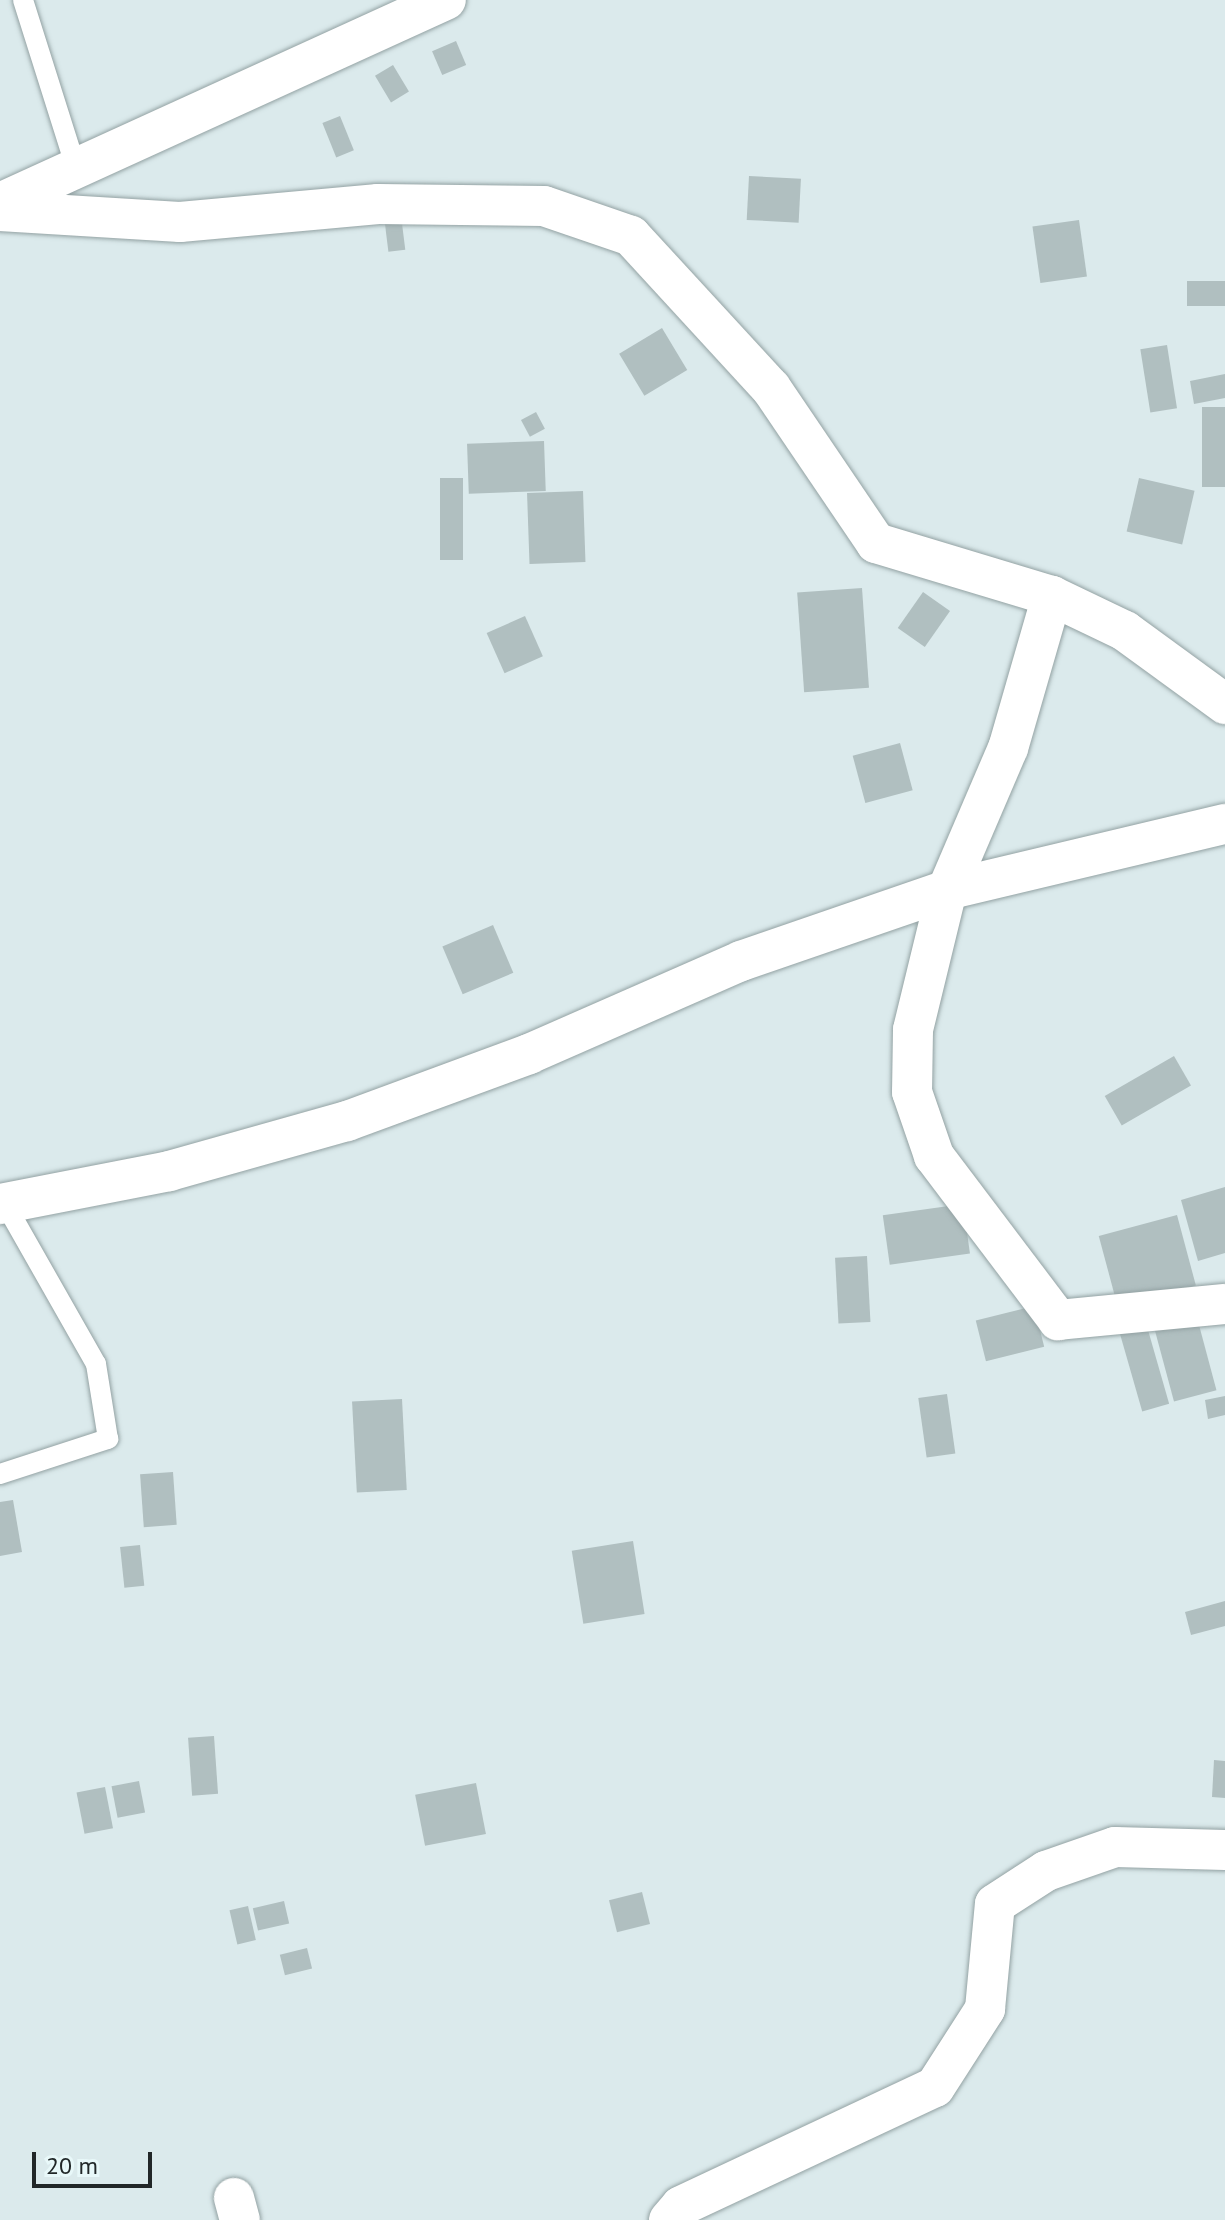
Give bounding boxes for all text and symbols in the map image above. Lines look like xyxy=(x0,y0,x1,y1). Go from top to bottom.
scale bar xyxy=(36,2136,156,2186)
text: 20 m xyxy=(46,2150,98,2181)

